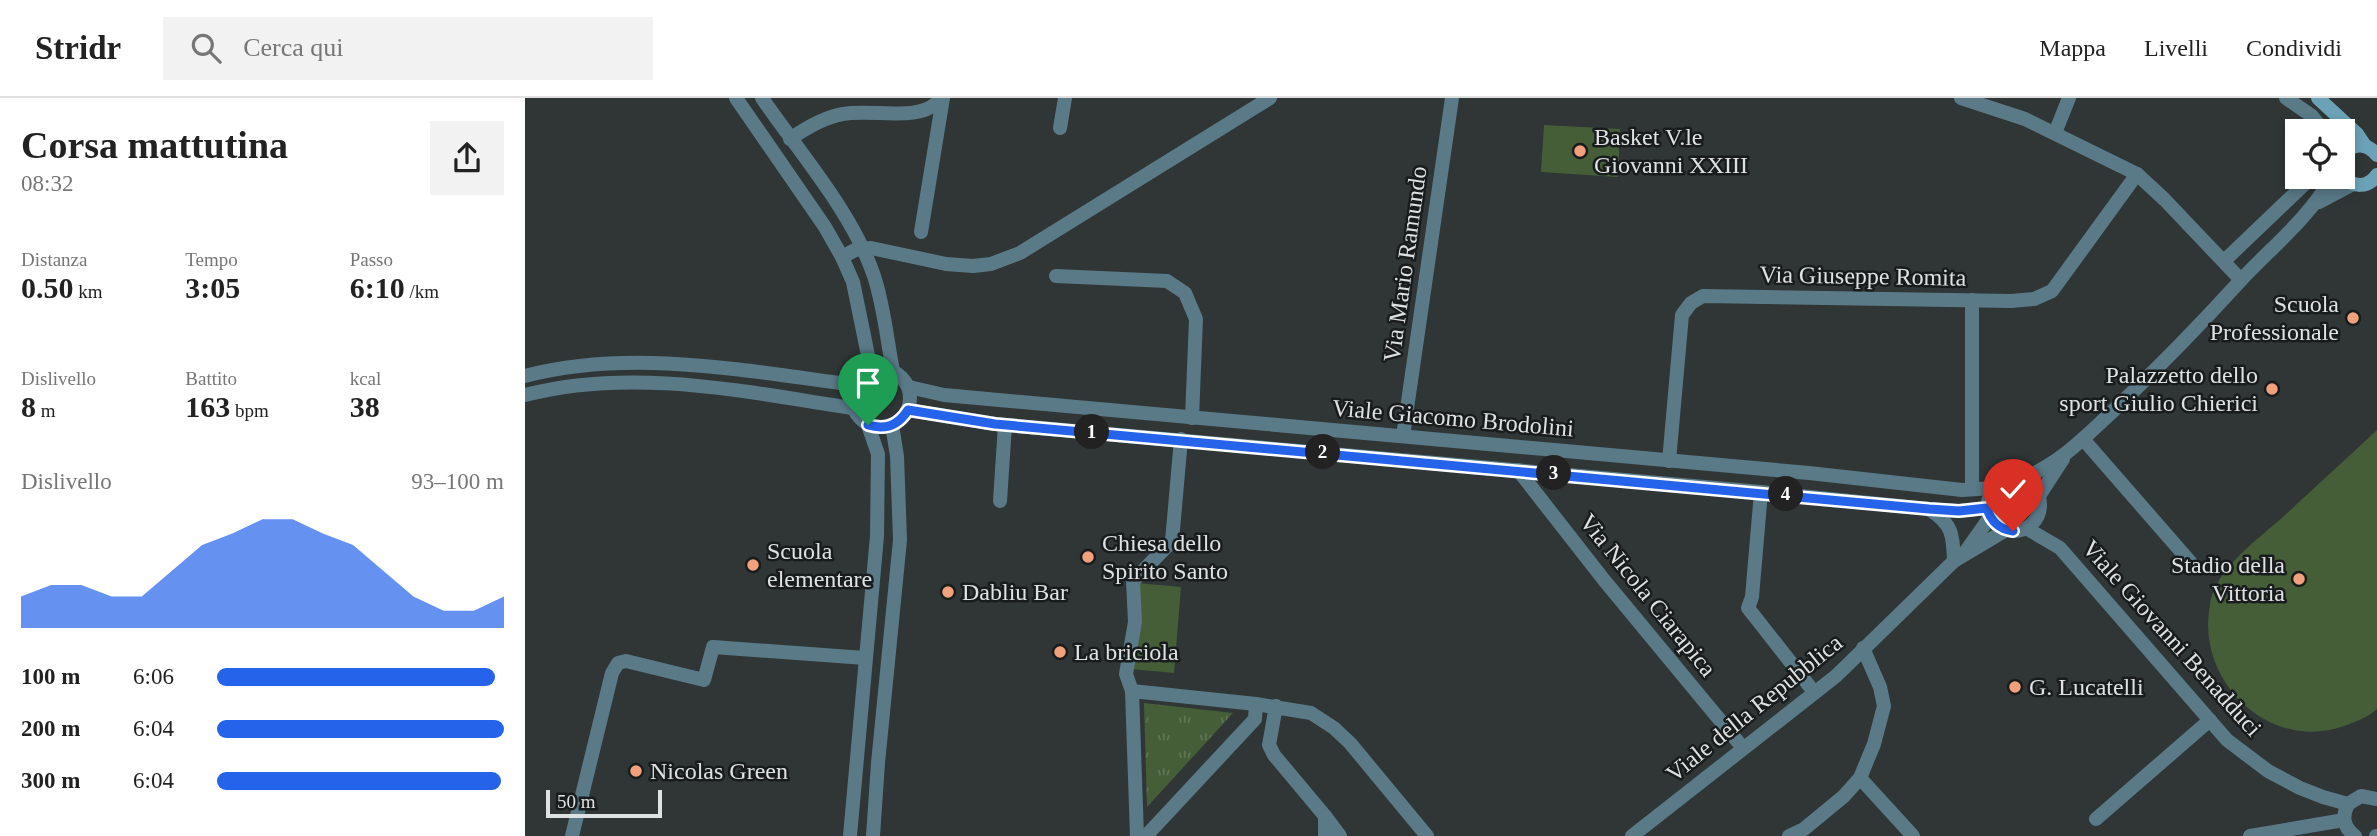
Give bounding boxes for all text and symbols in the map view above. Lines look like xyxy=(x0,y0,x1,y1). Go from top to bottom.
search box xyxy=(163,17,653,80)
icon: search xyxy=(187,29,225,67)
text: Stridr xyxy=(35,30,121,66)
text: Cerca qui xyxy=(243,33,344,62)
text: Mappa xyxy=(2039,35,2106,61)
text: Livelli xyxy=(2144,35,2208,61)
text: Condividi xyxy=(2246,35,2342,61)
map controls xyxy=(2285,119,2355,189)
button: locate xyxy=(2285,119,2355,189)
button: share xyxy=(430,121,504,195)
text: Corsa mattutina xyxy=(21,124,288,166)
place label: Basket V.le Giovanni XXIII xyxy=(1594,124,1748,178)
marker: Basket V.le Giovanni XXIII xyxy=(1572,143,1588,159)
street label: Via Mario Ramundo xyxy=(1378,165,1432,363)
text: 08:32 xyxy=(21,171,73,196)
text: Distanza xyxy=(21,249,87,270)
text: Tempo xyxy=(185,249,238,270)
text: Passo xyxy=(350,249,393,270)
street label: Via Giuseppe Romita xyxy=(1760,261,1967,291)
text: 0.50 xyxy=(21,271,74,304)
text: 3:05 xyxy=(185,271,240,304)
text: 6:10 xyxy=(350,271,405,304)
text: km xyxy=(74,281,103,302)
text: /km xyxy=(405,281,439,302)
place label: Scuola Professionale xyxy=(2210,291,2339,345)
marker: Scuola Professionale xyxy=(2345,310,2361,326)
pin xyxy=(838,353,898,425)
place label: Palazzetto dello sport Giulio Chierici xyxy=(2059,362,2258,416)
icon: arrive xyxy=(849,364,887,402)
text: Dislivello xyxy=(21,368,96,389)
text: Battito xyxy=(185,368,237,389)
text: kcal xyxy=(350,368,381,389)
marker: Palazzetto dello sport Giulio Chierici xyxy=(2264,381,2280,397)
text: 8 xyxy=(21,390,36,423)
text: 163 xyxy=(185,390,230,423)
text: 38 xyxy=(350,390,380,423)
street label: Viale Giacomo Brodolini xyxy=(1331,394,1575,442)
text: m xyxy=(36,400,56,421)
text: bpm xyxy=(230,400,269,421)
pin: 1 xyxy=(1075,414,1109,450)
text: 1 xyxy=(1087,421,1096,442)
pin: 2 xyxy=(1305,434,1341,470)
text: 2 xyxy=(1318,441,1327,462)
pin: 3 xyxy=(1537,456,1571,490)
pin xyxy=(1983,459,2043,531)
text: 3 xyxy=(1549,462,1558,483)
text: Dislivello xyxy=(21,469,112,494)
text: 93–100 m xyxy=(411,469,504,494)
icon: check xyxy=(1994,470,2032,508)
pin: 4 xyxy=(1769,476,1803,512)
text: 4 xyxy=(1781,483,1790,504)
street label: Via Nicola Ciarapica xyxy=(1575,509,1722,682)
place label: Chiesa dello Spirito Santo xyxy=(1102,530,1228,584)
street label: Viale Giovanni Benadduci xyxy=(2077,535,2267,742)
place label: Scuola elementare xyxy=(767,538,872,592)
marker: Chiesa dello Spirito Santo xyxy=(1080,549,1096,565)
place label: Stadio della Vittoria xyxy=(2171,552,2285,606)
marker: Scuola elementare xyxy=(745,557,761,573)
marker: Stadio della Vittoria xyxy=(2291,571,2307,587)
place label: Dabliu Bar xyxy=(962,579,1068,605)
marker: Dabliu Bar xyxy=(940,584,956,600)
street label: Viale della Repubblica xyxy=(1661,629,1847,787)
place label: La briciola xyxy=(1074,639,1179,665)
marker: La briciola xyxy=(1052,644,1068,660)
text: 100 m xyxy=(21,664,80,689)
text: 6:06 xyxy=(133,664,174,689)
place label: G. Lucatelli xyxy=(2029,674,2144,700)
marker: G. Lucatelli xyxy=(2007,679,2023,695)
text: 200 m xyxy=(21,716,80,741)
text: 6:04 xyxy=(133,716,174,741)
place label: Nicolas Green xyxy=(650,758,788,784)
marker: Nicolas Green xyxy=(628,763,644,779)
text: 300 m xyxy=(21,768,80,793)
text: 6:04 xyxy=(133,768,174,793)
scale bar xyxy=(546,787,661,819)
text: 50 m xyxy=(557,791,596,812)

